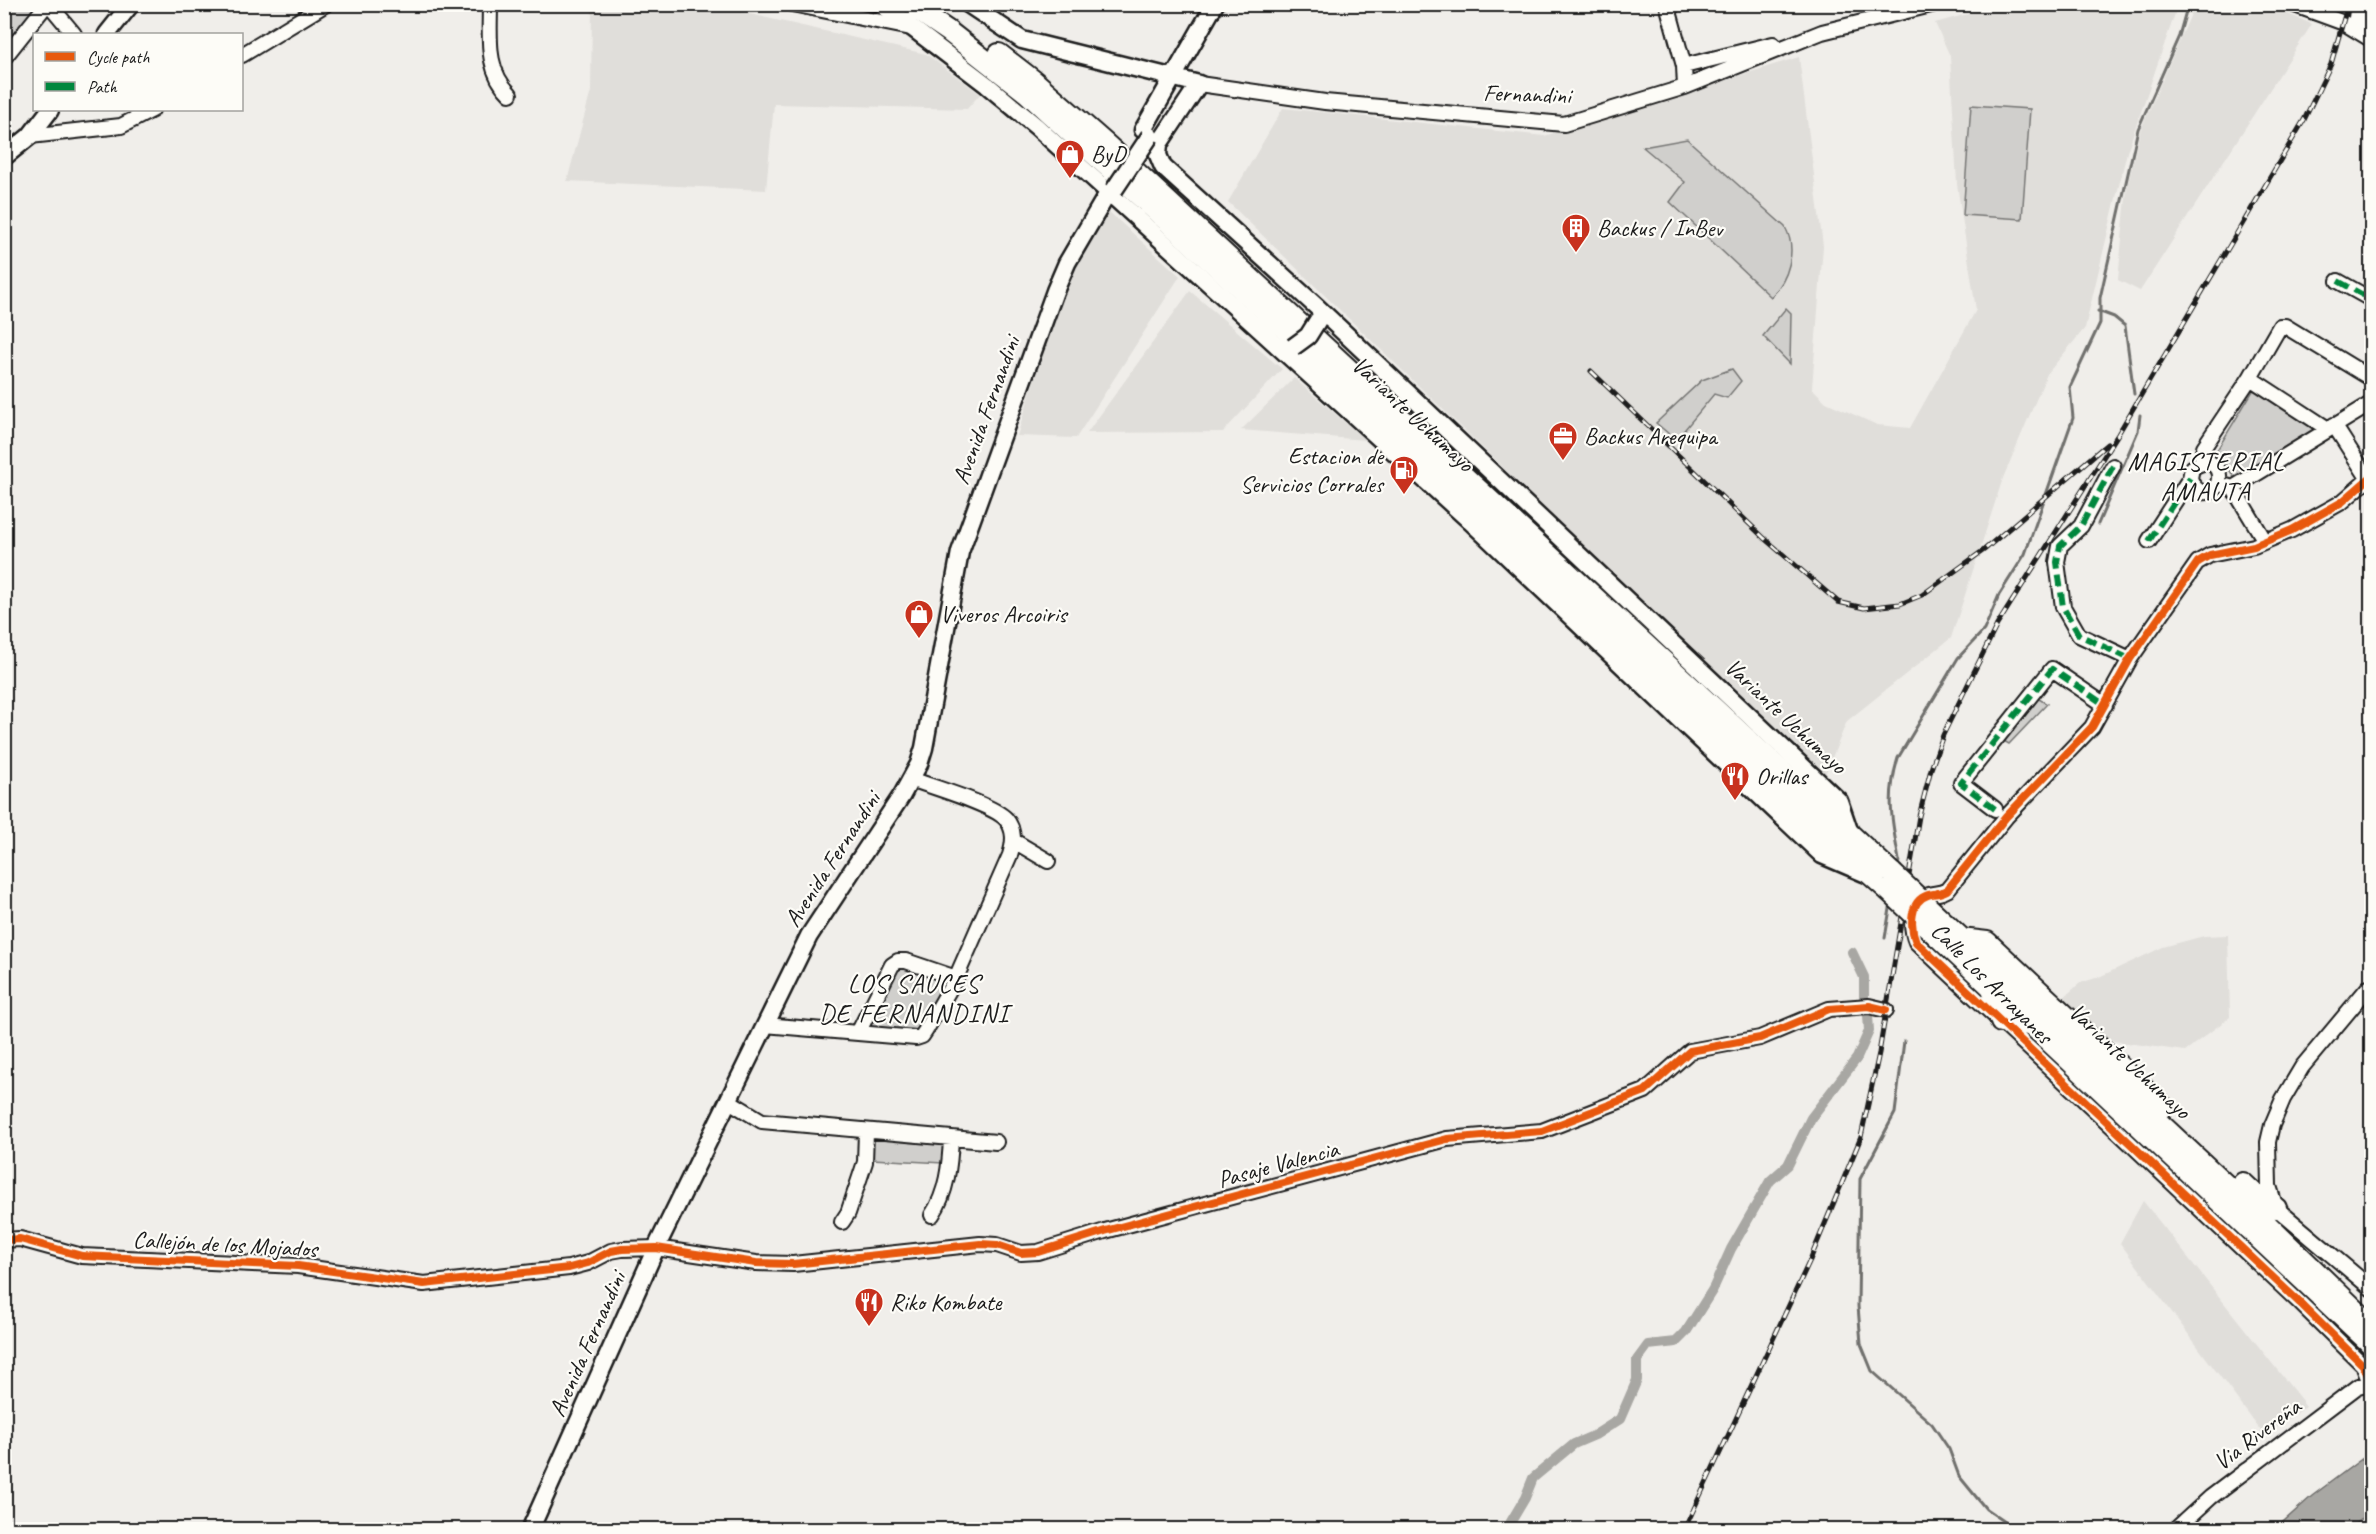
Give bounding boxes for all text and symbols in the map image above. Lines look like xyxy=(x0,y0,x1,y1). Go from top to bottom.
legend xyxy=(33,33,243,111)
text: Cycle path xyxy=(87,46,150,68)
text: Path xyxy=(87,76,117,98)
street label: Fernandini xyxy=(1483,77,1574,111)
shop icon: ByD xyxy=(1054,138,1086,180)
place label: ByD xyxy=(1091,139,1128,169)
building icon: Backus / InBev xyxy=(1560,212,1592,254)
place label: Backus / InBev xyxy=(1597,213,1724,243)
street label: Avenida Fernandini xyxy=(945,329,1028,488)
street label: Variante Uchumayo xyxy=(1346,350,1481,479)
office icon: Backus Arequipa xyxy=(1547,420,1579,462)
place label: Backus Arequipa xyxy=(1584,421,1719,451)
place label: Estacion de Servicios Corrales xyxy=(1240,441,1385,499)
district label: MAGISTERIAL AMAUTA xyxy=(2127,445,2285,508)
fuel station icon: Estacion de Servicios Corrales xyxy=(1388,454,1420,496)
shop icon: Viveros Arcoiris xyxy=(903,598,935,640)
place label: Viveros Arcoiris xyxy=(940,599,1069,629)
street label: Variante Uchumayo xyxy=(1719,652,1854,781)
restaurant icon: Orillas xyxy=(1719,760,1751,802)
place label: Orillas xyxy=(1756,761,1810,791)
street label: Avenida Fernandini xyxy=(777,784,888,932)
street label: Calle Los Arrayanes xyxy=(1925,916,2061,1052)
district label: LOS SAUCES DE FERNANDINI xyxy=(819,967,1013,1030)
street label: Variante Uchumayo xyxy=(2063,997,2198,1126)
street label: Pasaje Valencia xyxy=(1214,1133,1343,1195)
street label: Callejón de los Mojados xyxy=(132,1224,321,1264)
street label: Avenida Fernandini xyxy=(542,1265,633,1421)
restaurant icon: Riko Kombate xyxy=(853,1286,885,1328)
place label: Riko Kombate xyxy=(890,1287,1004,1317)
street label: Via Rivereña xyxy=(2207,1391,2308,1477)

